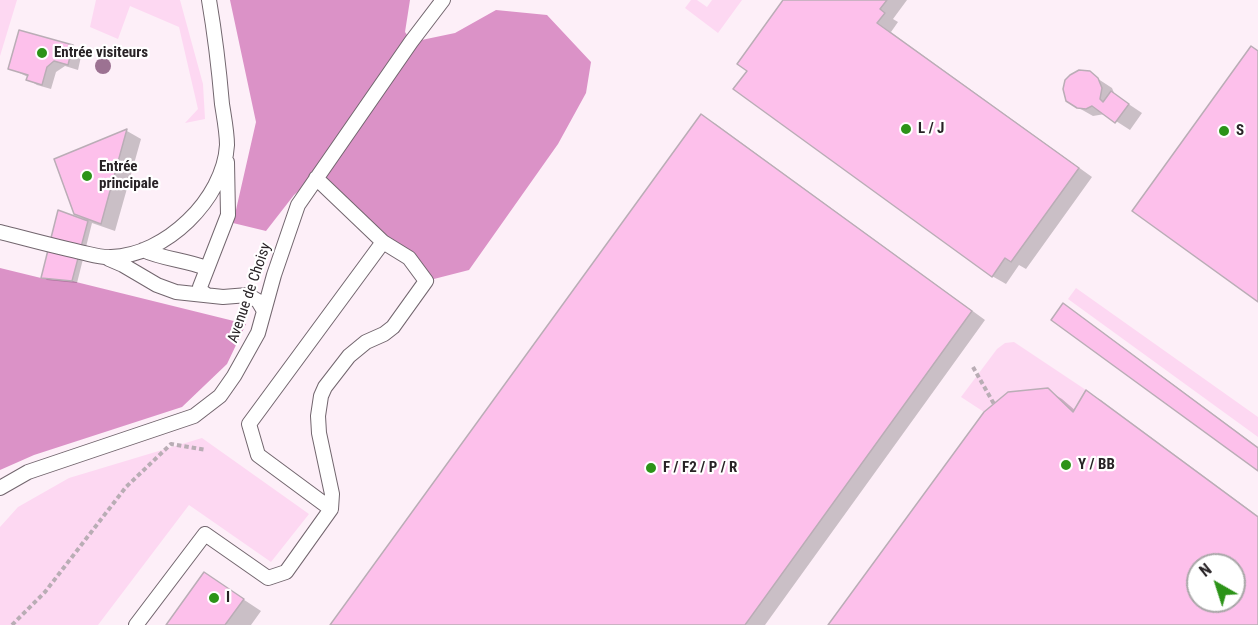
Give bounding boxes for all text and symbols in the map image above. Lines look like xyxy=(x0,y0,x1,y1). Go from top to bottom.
place label: Entrée visiteurs xyxy=(54,44,148,62)
marker: Entrée visiteurs xyxy=(35,46,49,60)
place label: L / J xyxy=(918,120,944,138)
marker: L / J xyxy=(899,122,913,136)
place label: S xyxy=(1236,122,1244,140)
marker: S xyxy=(1217,124,1231,138)
place label: Entrée principale xyxy=(99,158,159,193)
marker: Entrée principale xyxy=(80,169,94,183)
street label: Avenue de Choisy xyxy=(225,241,275,345)
place label: Y / BB xyxy=(1078,456,1115,474)
marker: Y / BB xyxy=(1059,458,1073,472)
place label: F / F2 / P / R xyxy=(663,459,737,477)
marker: F / F2 / P / R xyxy=(644,461,658,475)
north arrow xyxy=(1186,553,1246,613)
text: N xyxy=(1196,560,1215,581)
place label: I xyxy=(226,589,230,607)
marker: I xyxy=(207,591,221,605)

